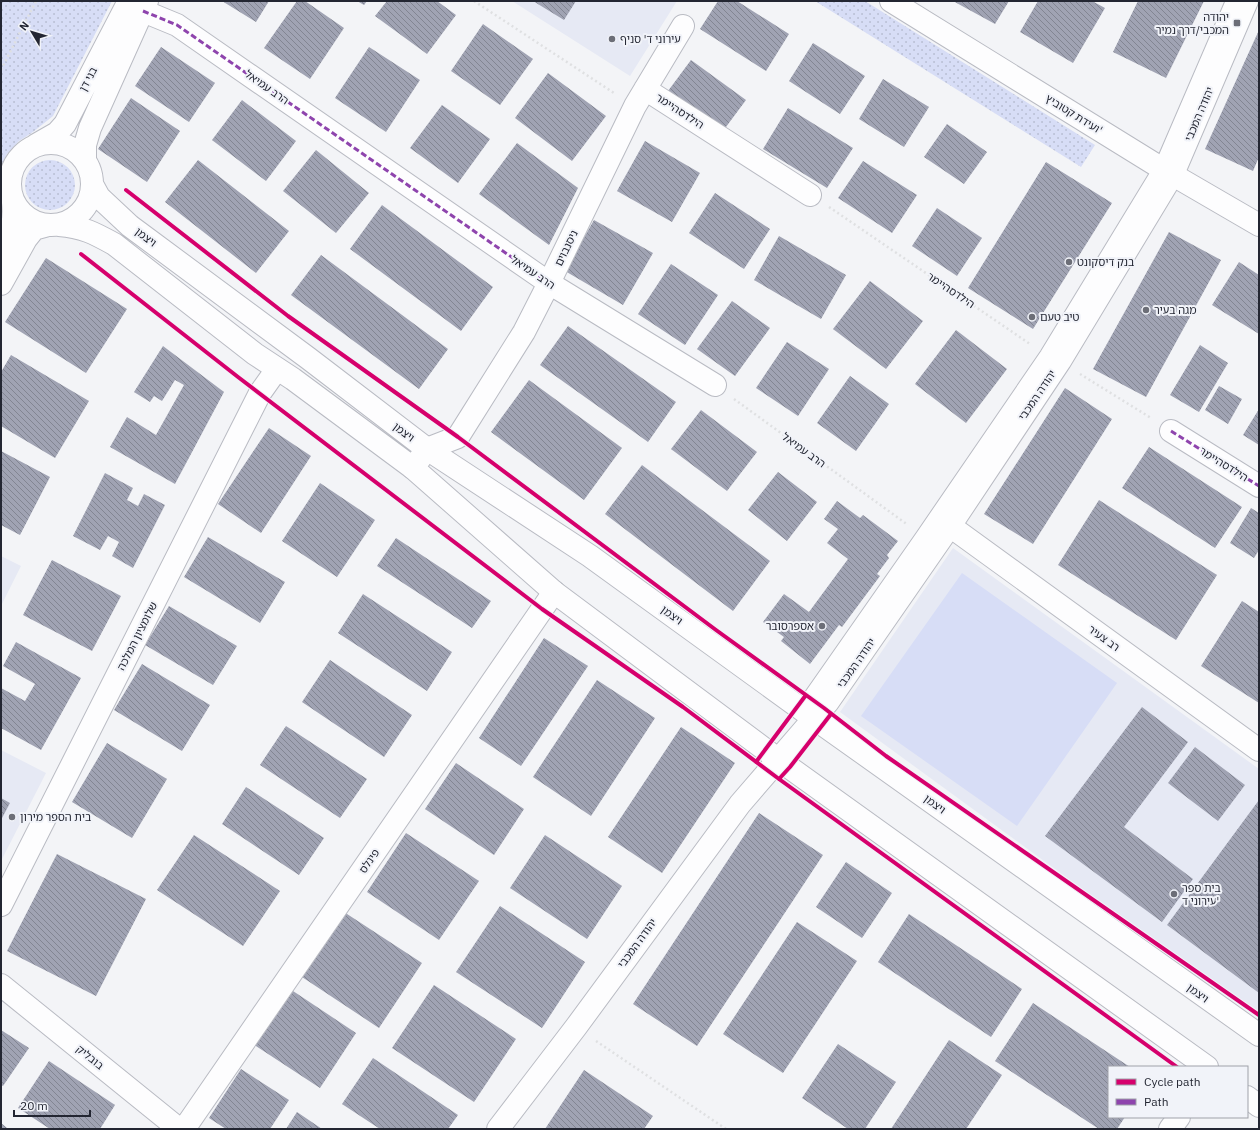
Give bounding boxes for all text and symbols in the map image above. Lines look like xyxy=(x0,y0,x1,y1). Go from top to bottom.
place label: יהודה המכבי/דרך נמיר xyxy=(1156,10,1229,37)
north arrow xyxy=(12,12,52,52)
text: N xyxy=(16,18,32,33)
marker: יהודה המכבי/דרך נמיר xyxy=(1232,18,1242,28)
place label: עירוני ד' סניף xyxy=(620,32,681,46)
marker: עירוני ד' סניף xyxy=(607,34,617,44)
street label: בני דן xyxy=(76,64,100,94)
street label: הרב עמיאל xyxy=(242,67,292,107)
street label: יהודה המכבי xyxy=(1181,85,1217,143)
street label: הילדסהיימר xyxy=(653,90,707,132)
street label: ועידת קטוביץ' xyxy=(1043,91,1105,137)
street label: ויצמן xyxy=(132,224,160,250)
street label: ניסנבוים xyxy=(551,228,581,268)
street label: הרב עמיאל xyxy=(508,252,558,292)
place label: בנק דיסקונט xyxy=(1077,255,1134,269)
marker: בנק דיסקונט xyxy=(1064,257,1074,267)
street label: הילדסהיימר xyxy=(924,269,978,311)
place label: מגה בעיר xyxy=(1154,303,1196,317)
marker: מגה בעיר xyxy=(1141,305,1151,315)
place label: טיב טעם xyxy=(1040,310,1079,324)
marker: טיב טעם xyxy=(1027,312,1037,322)
street label: יהודה המכבי xyxy=(1015,367,1059,423)
street label: ויצמן xyxy=(390,419,418,445)
street label: הרב עמיאל xyxy=(779,429,829,471)
street label: הילדסהיימר xyxy=(1197,444,1251,485)
street label: שלומציון המלכה xyxy=(114,599,160,673)
street label: ויצמן xyxy=(658,602,686,628)
place label: אספרסובר xyxy=(766,619,814,633)
marker: אספרסובר xyxy=(817,621,827,631)
street label: רב צעיר xyxy=(1085,622,1123,654)
street label: יהודה המכבי xyxy=(834,635,878,691)
street label: ויצמן xyxy=(921,791,949,817)
place label: בית הספר מירון xyxy=(20,810,91,824)
marker: בית הספר מירון xyxy=(7,812,17,822)
street label: פינלס xyxy=(356,846,383,876)
place label: בית ספר עירוני ד' xyxy=(1182,881,1221,908)
marker: בית ספר עירוני ד' xyxy=(1169,889,1179,899)
street label: יהודה המכבי xyxy=(614,916,660,970)
street label: ויצמן xyxy=(1184,980,1212,1006)
street label: בובליק xyxy=(73,1042,107,1072)
legend xyxy=(1108,1066,1248,1118)
text: Cycle path xyxy=(1144,1074,1201,1089)
scale bar xyxy=(14,1092,90,1118)
text: Path xyxy=(1144,1094,1169,1109)
text: 20 m xyxy=(20,1098,48,1113)

